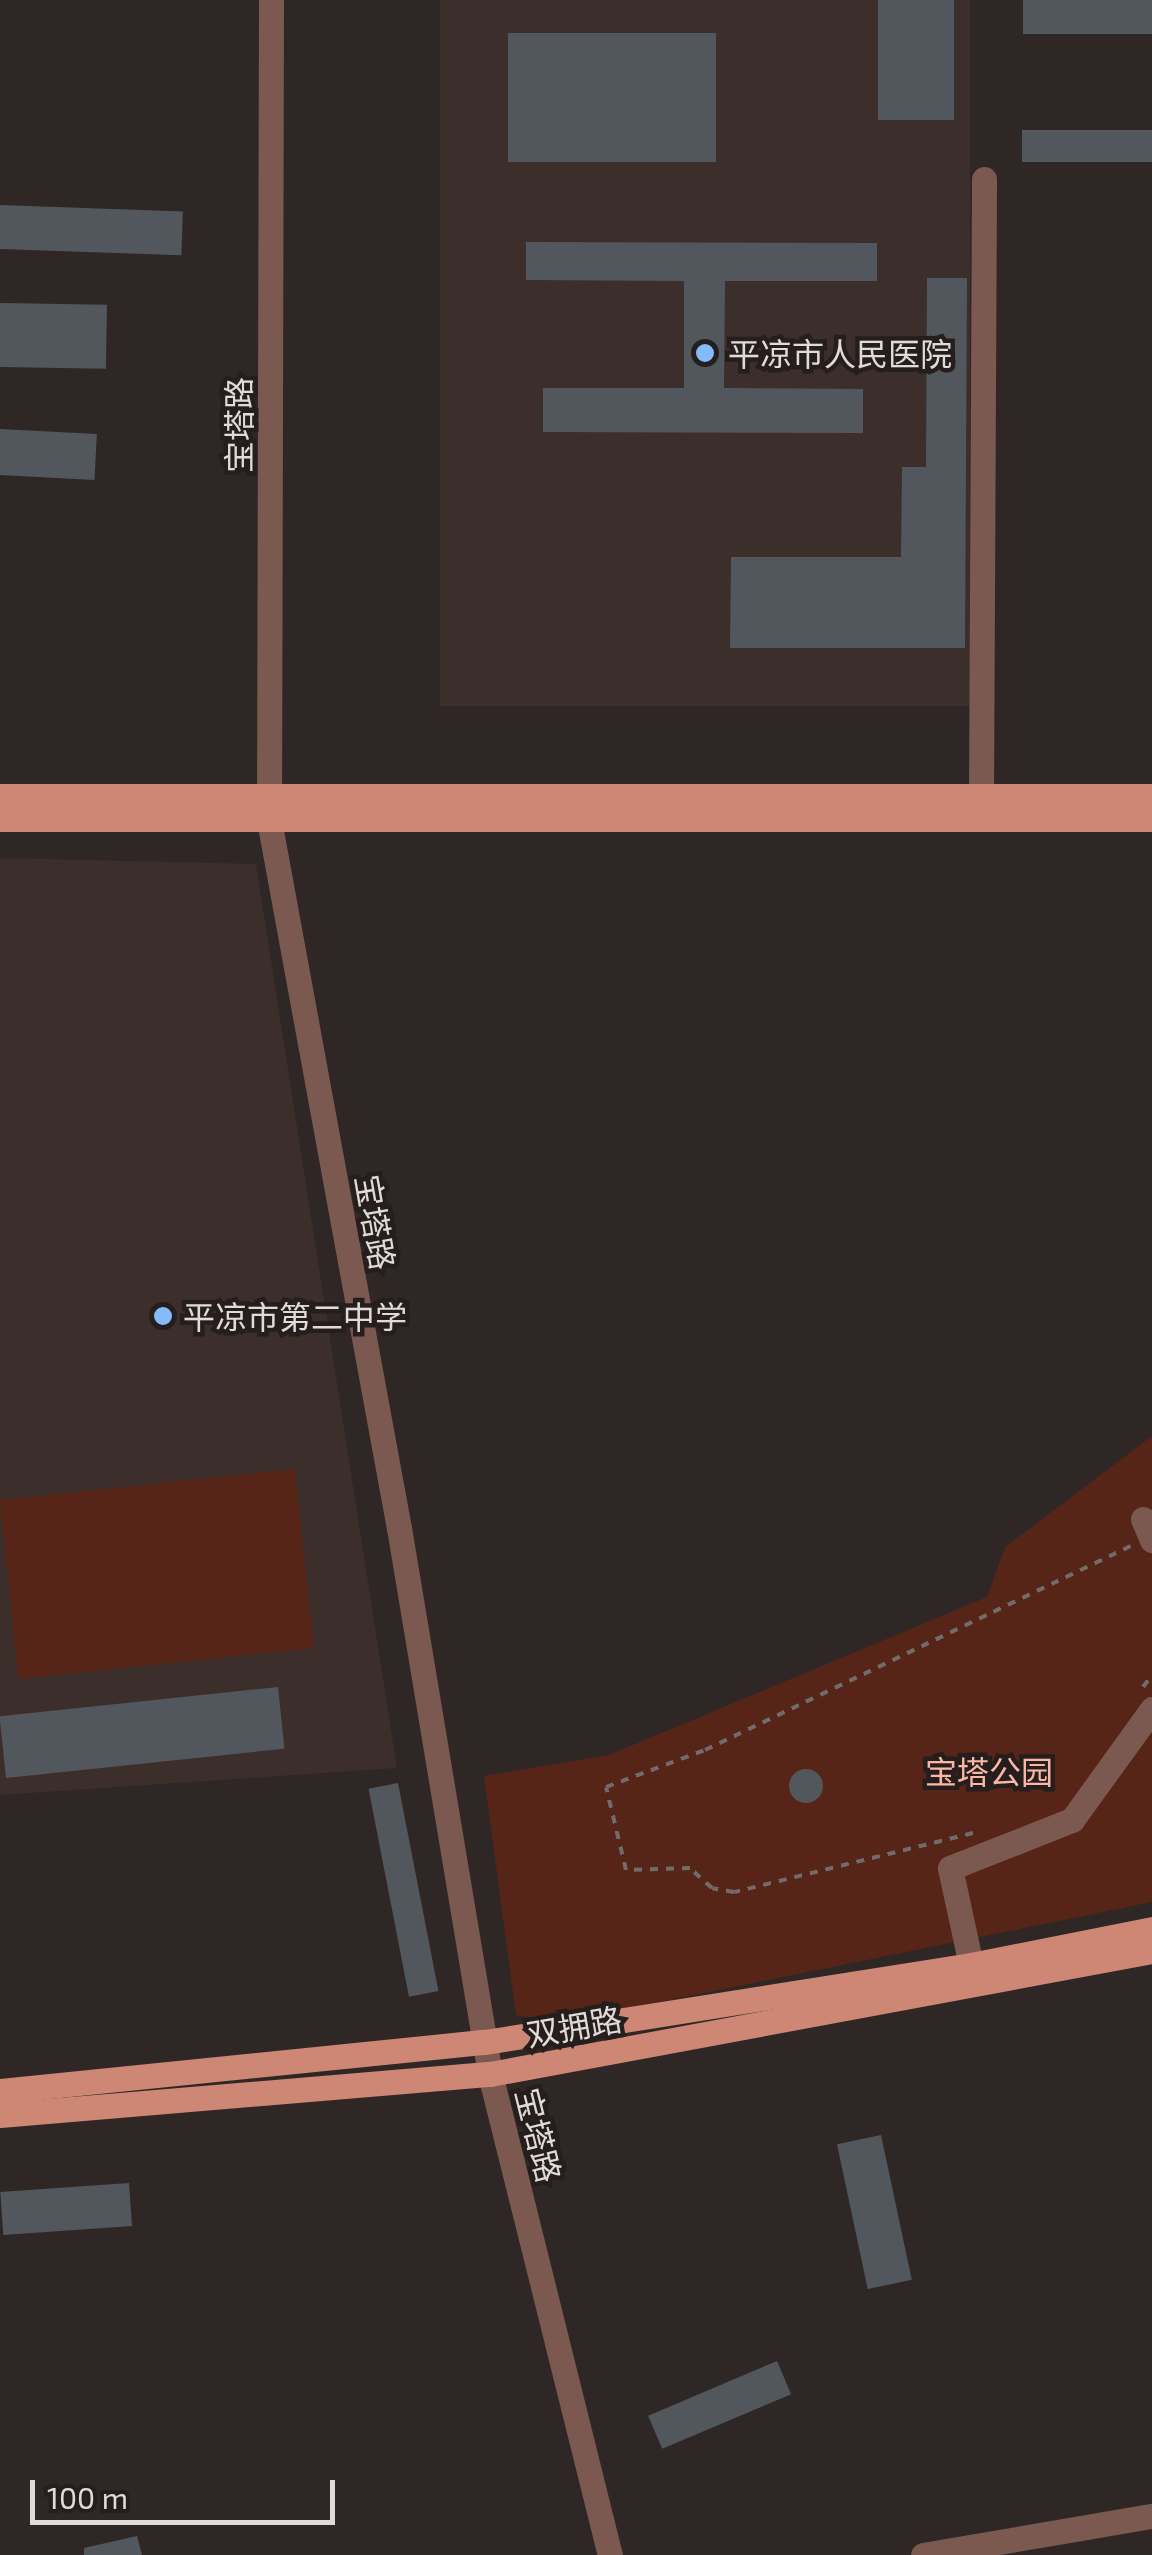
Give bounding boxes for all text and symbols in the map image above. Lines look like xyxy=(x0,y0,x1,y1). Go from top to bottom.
place label: 平凉市人民医院 xyxy=(728,334,952,372)
marker: 平凉市人民医院 xyxy=(692,340,718,366)
street label: 宝塔路 xyxy=(219,377,257,473)
street label: 宝塔路 xyxy=(349,1171,403,1273)
place label: 平凉市第二中学 xyxy=(183,1297,407,1335)
marker: 平凉市第二中学 xyxy=(152,1305,174,1327)
park label: 宝塔公园 xyxy=(925,1752,1053,1790)
street label: 双拥路 xyxy=(523,1999,625,2053)
street label: 宝塔路 xyxy=(509,2084,569,2186)
scale bar xyxy=(35,2460,340,2522)
text: 100 m xyxy=(47,2479,128,2515)

